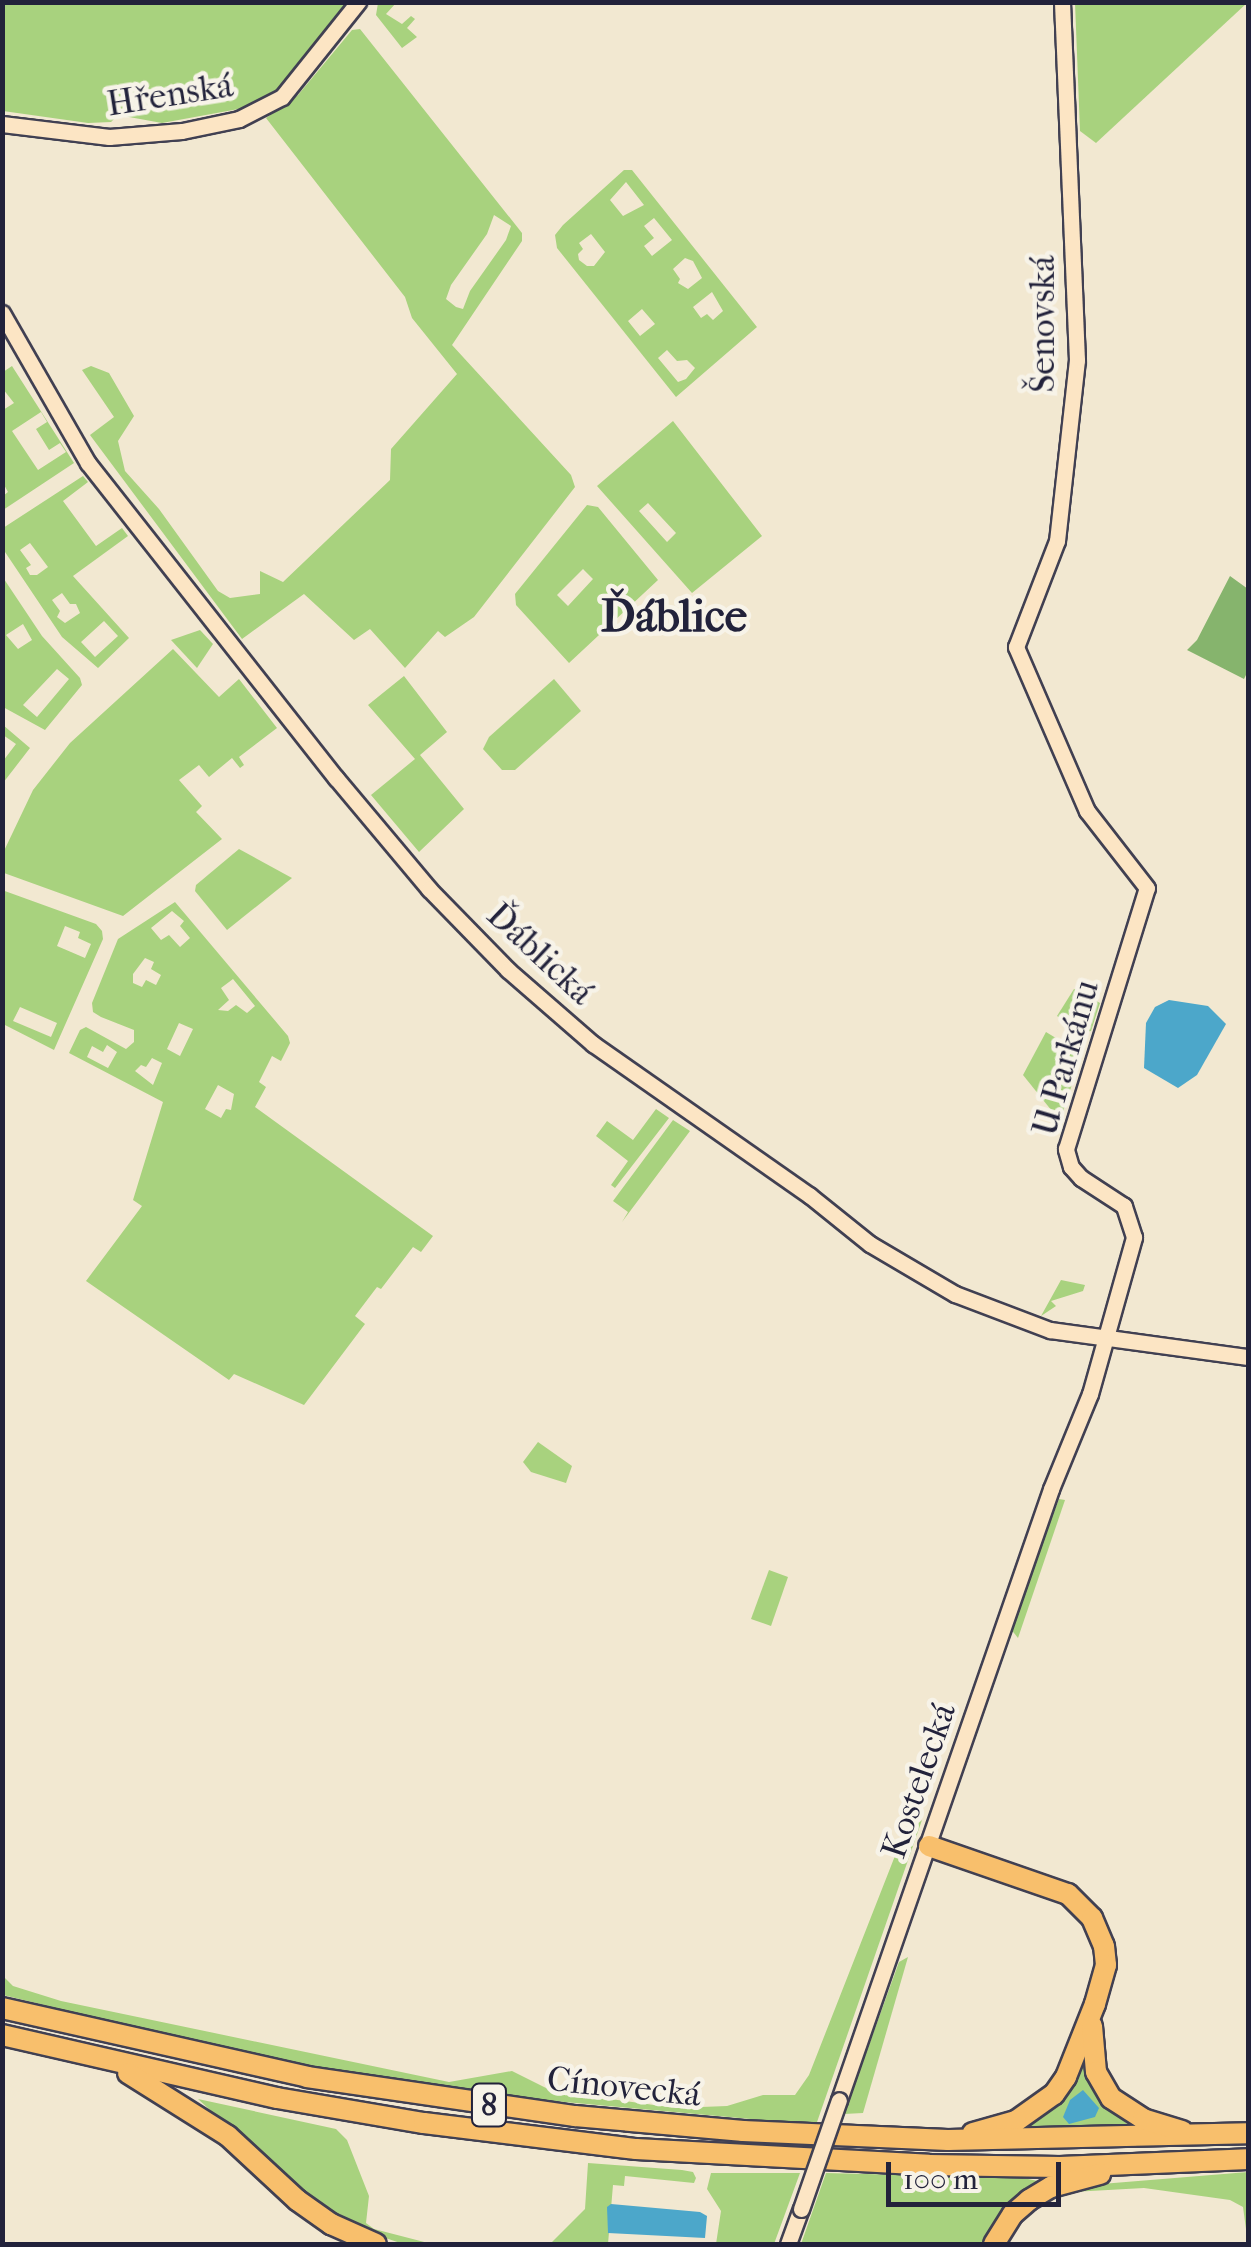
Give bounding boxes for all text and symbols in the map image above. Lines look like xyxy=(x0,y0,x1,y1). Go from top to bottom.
street label: Hřenská xyxy=(104,64,236,126)
street label: Šenovská xyxy=(1022,255,1064,393)
district label: Ďáblice xyxy=(601,590,747,644)
street label: Ďáblická xyxy=(478,894,602,1014)
street label: U Parkánu xyxy=(1024,975,1108,1141)
street label: Kostelecká xyxy=(873,1698,965,1864)
street label: Cínovecká xyxy=(545,2058,703,2116)
road number: 8 xyxy=(469,2078,509,2132)
scale bar xyxy=(891,2142,1066,2204)
text: 100 m xyxy=(903,2162,978,2197)

